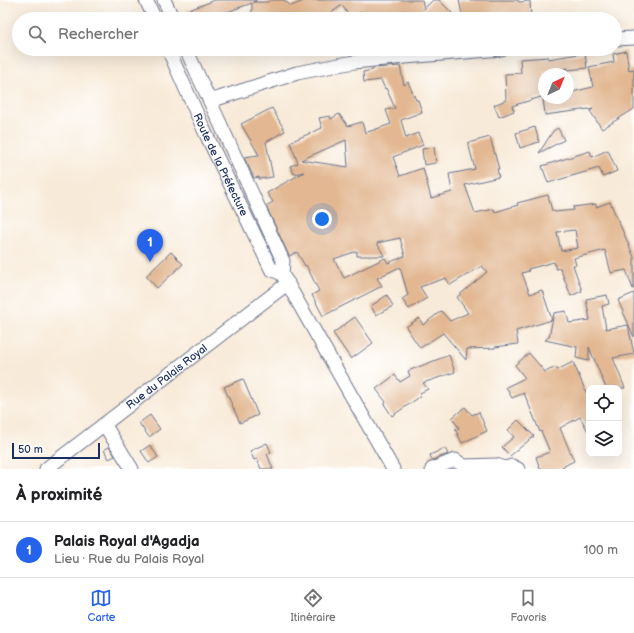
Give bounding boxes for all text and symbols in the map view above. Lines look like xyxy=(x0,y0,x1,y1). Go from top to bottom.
search box xyxy=(12,12,622,56)
icon: search xyxy=(26,23,48,45)
text: Rechercher xyxy=(58,25,138,44)
north arrow xyxy=(538,68,574,104)
street label: Route de la Préfecture xyxy=(191,111,251,219)
your location xyxy=(312,209,332,229)
pin: 1 xyxy=(137,229,163,262)
street label: Rue du Palais Royal xyxy=(123,341,210,412)
map controls xyxy=(586,385,622,457)
button: locate xyxy=(586,385,622,421)
button: layers xyxy=(586,421,622,457)
scale bar xyxy=(12,441,100,460)
text: 50 m xyxy=(18,443,43,456)
text: À proximité xyxy=(16,485,102,505)
text: Palais Royal d'Agadja xyxy=(54,532,200,551)
text: 1 xyxy=(26,542,32,558)
text: 100 m xyxy=(583,542,618,558)
text: Lieu · Rue du Palais Royal xyxy=(54,551,204,567)
tab: Carte xyxy=(88,587,115,624)
tab: Itinéraire xyxy=(290,587,335,624)
tab: Favoris xyxy=(511,587,546,624)

